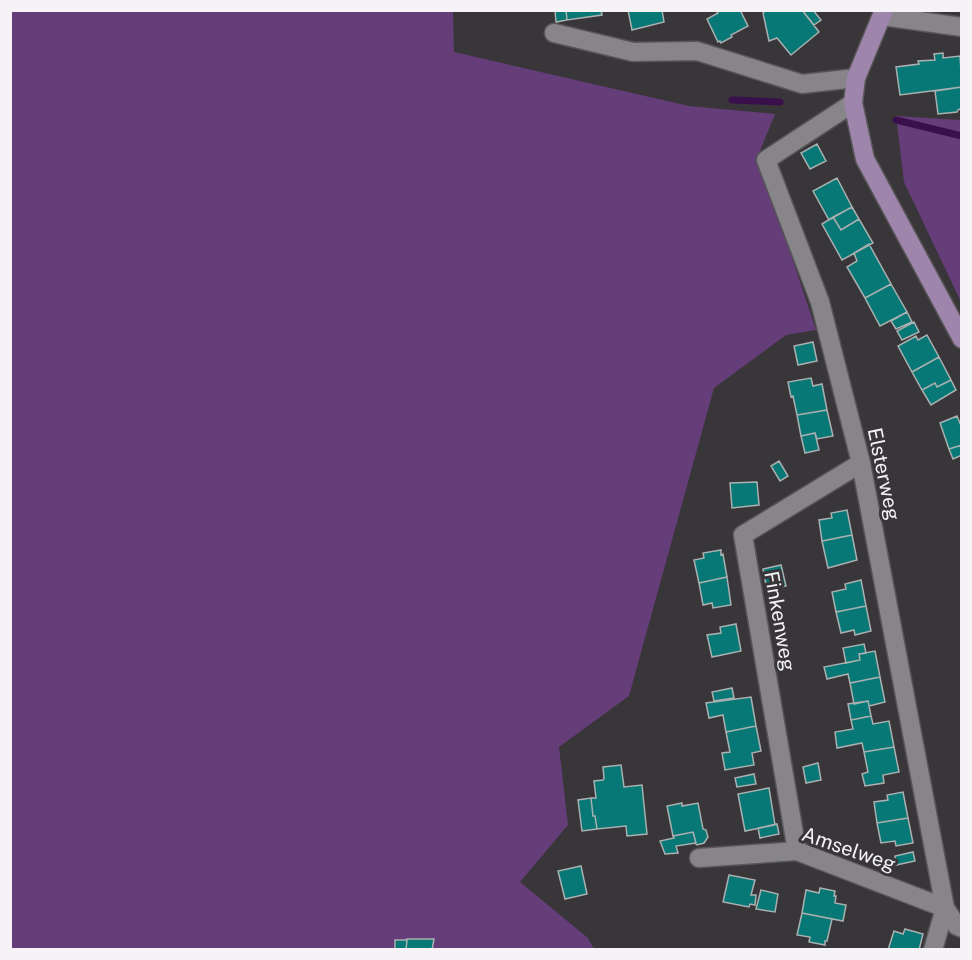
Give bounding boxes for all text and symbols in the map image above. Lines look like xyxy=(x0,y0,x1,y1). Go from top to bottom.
street label: Elsterweg xyxy=(863,426,905,522)
street label: Finkenweg xyxy=(759,569,801,673)
street label: Amselweg xyxy=(799,822,899,876)

